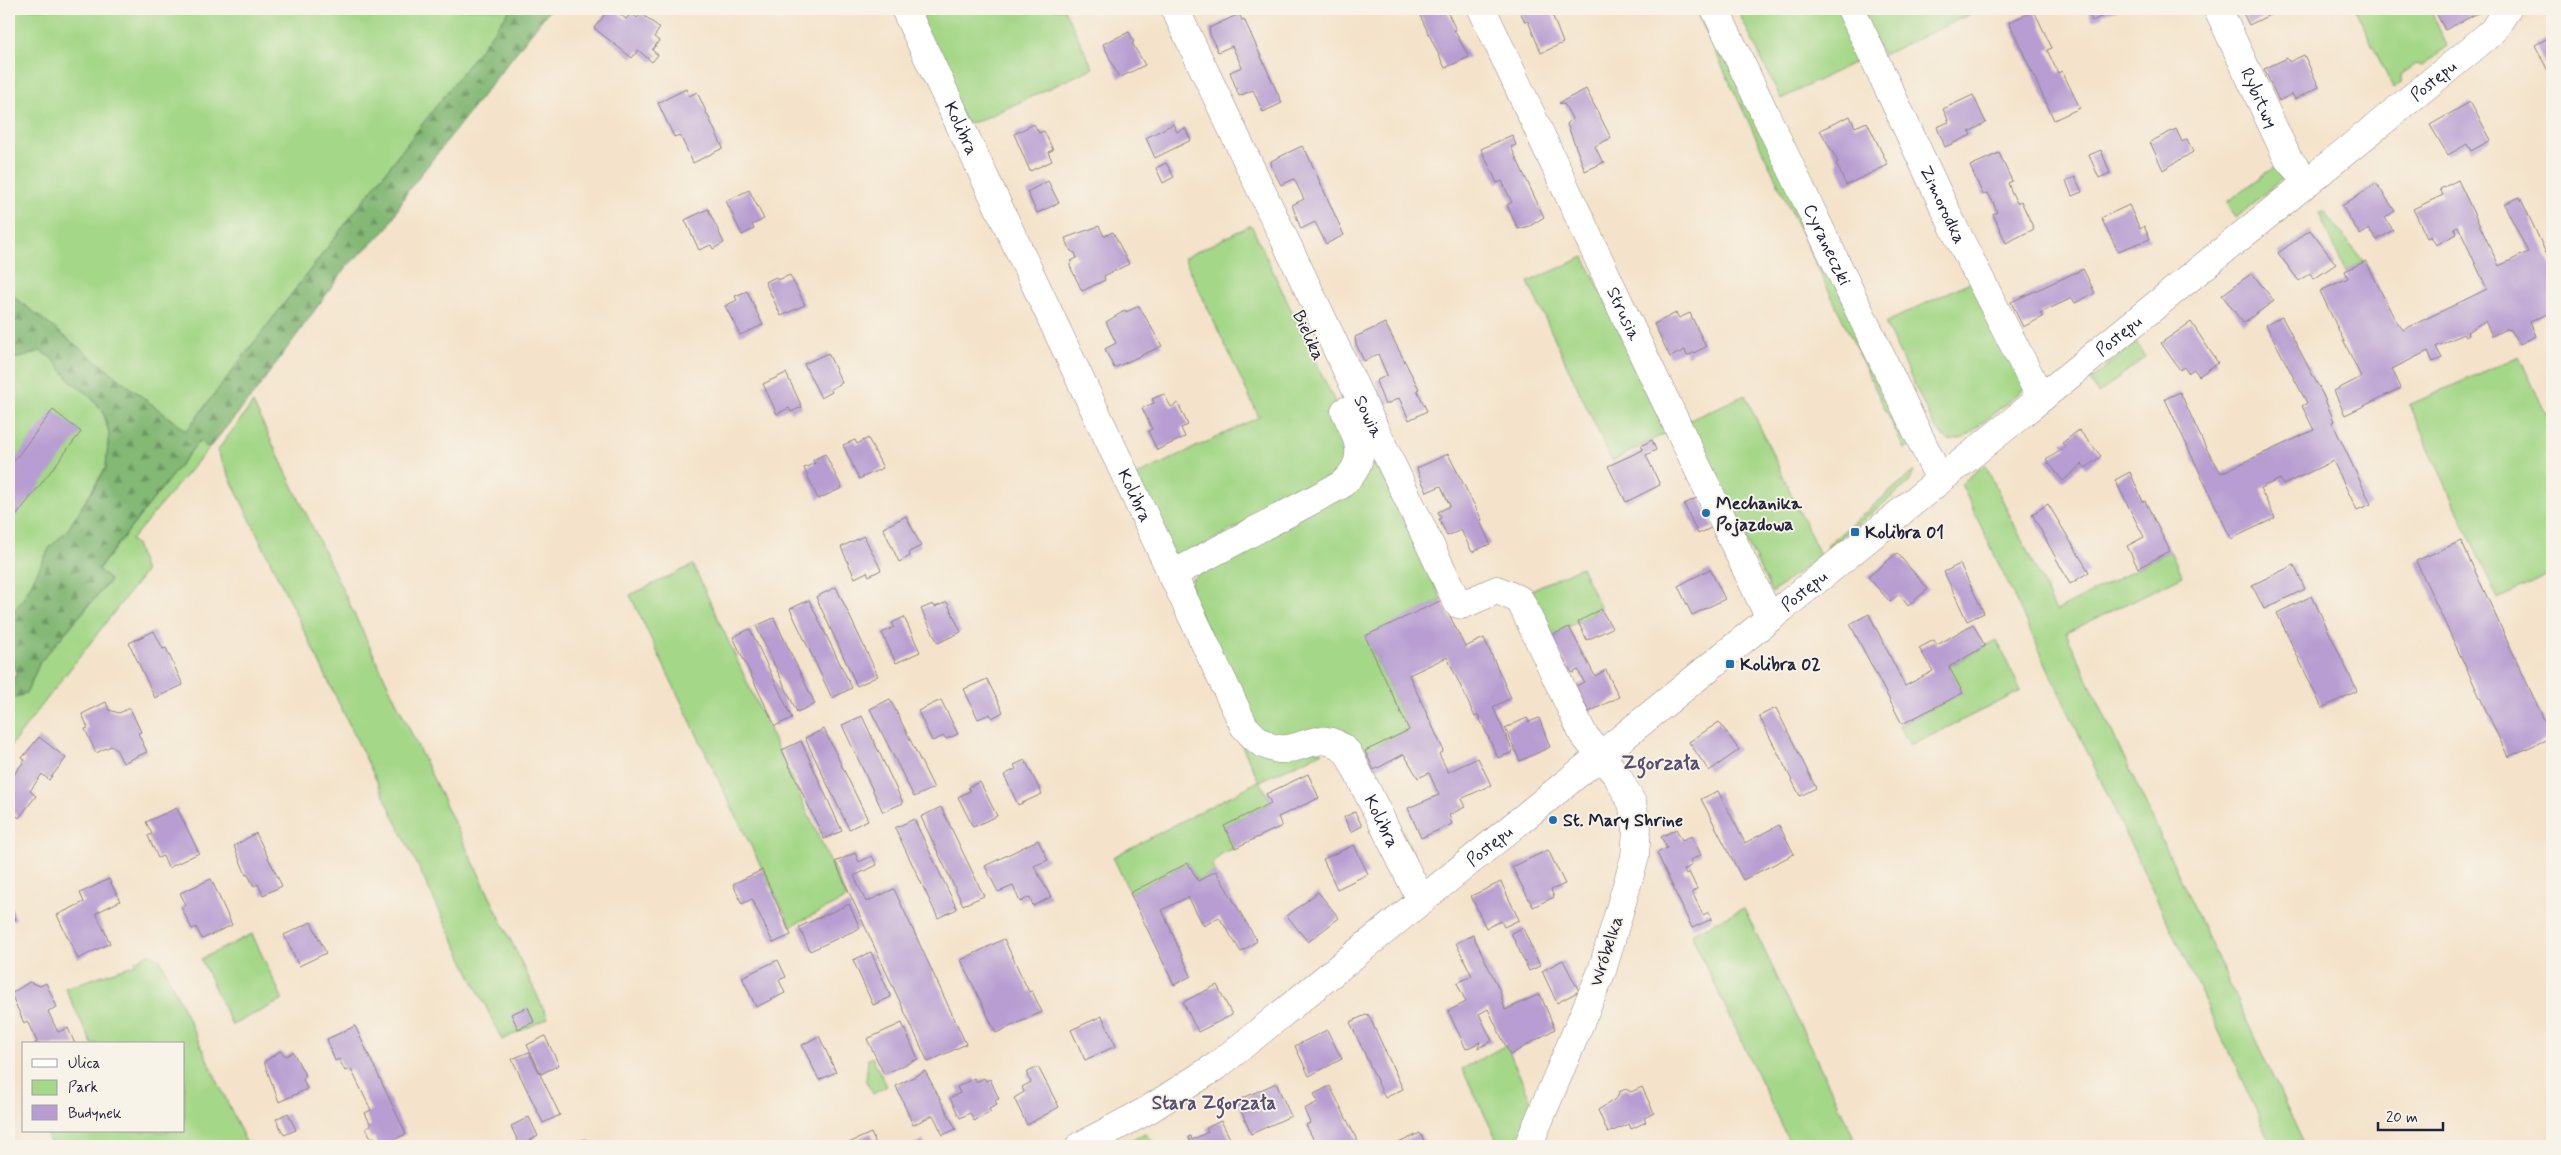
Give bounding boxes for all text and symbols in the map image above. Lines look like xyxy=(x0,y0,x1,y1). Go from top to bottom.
street label: Postępu xyxy=(2405,55,2462,107)
street label: Rybitwy xyxy=(2234,64,2283,132)
street label: Kolibra xyxy=(938,98,983,159)
street label: Zimorodka xyxy=(1913,162,1971,248)
street label: Cyraneczki xyxy=(1797,200,1856,290)
street label: Strusia xyxy=(1600,283,1646,345)
street label: Bielika xyxy=(1286,307,1330,364)
street label: Postępu xyxy=(2091,310,2147,362)
street label: Sowia xyxy=(1347,391,1388,442)
street label: Kolibra xyxy=(1111,465,1157,526)
place label: Mechanika Pojazdowa xyxy=(1716,492,1803,537)
marker: Mechanika Pojazdowa xyxy=(1700,507,1712,519)
place label: Kolibra 01 xyxy=(1865,521,1944,545)
marker: Kolibra 01 xyxy=(1849,526,1861,538)
street label: Postępu xyxy=(1776,565,1833,617)
place label: Kolibra 02 xyxy=(1740,653,1821,677)
marker: Kolibra 02 xyxy=(1724,658,1736,670)
district label: Zgorzała xyxy=(1622,750,1700,779)
street label: Kolibra xyxy=(1358,791,1404,852)
place label: St. Mary Shrine xyxy=(1563,809,1683,833)
marker: St. Mary Shrine xyxy=(1547,814,1559,826)
street label: Postępu xyxy=(1462,820,1518,872)
street label: Wróbelka xyxy=(1584,913,1630,990)
legend xyxy=(22,1042,185,1132)
text: Ulica xyxy=(68,1054,101,1074)
text: Park xyxy=(68,1078,98,1098)
district label: Stara Zgorzała xyxy=(1152,1091,1276,1119)
scale bar xyxy=(2378,1100,2444,1132)
text: Budynek xyxy=(68,1104,122,1124)
text: 20 m xyxy=(2386,1108,2418,1128)

